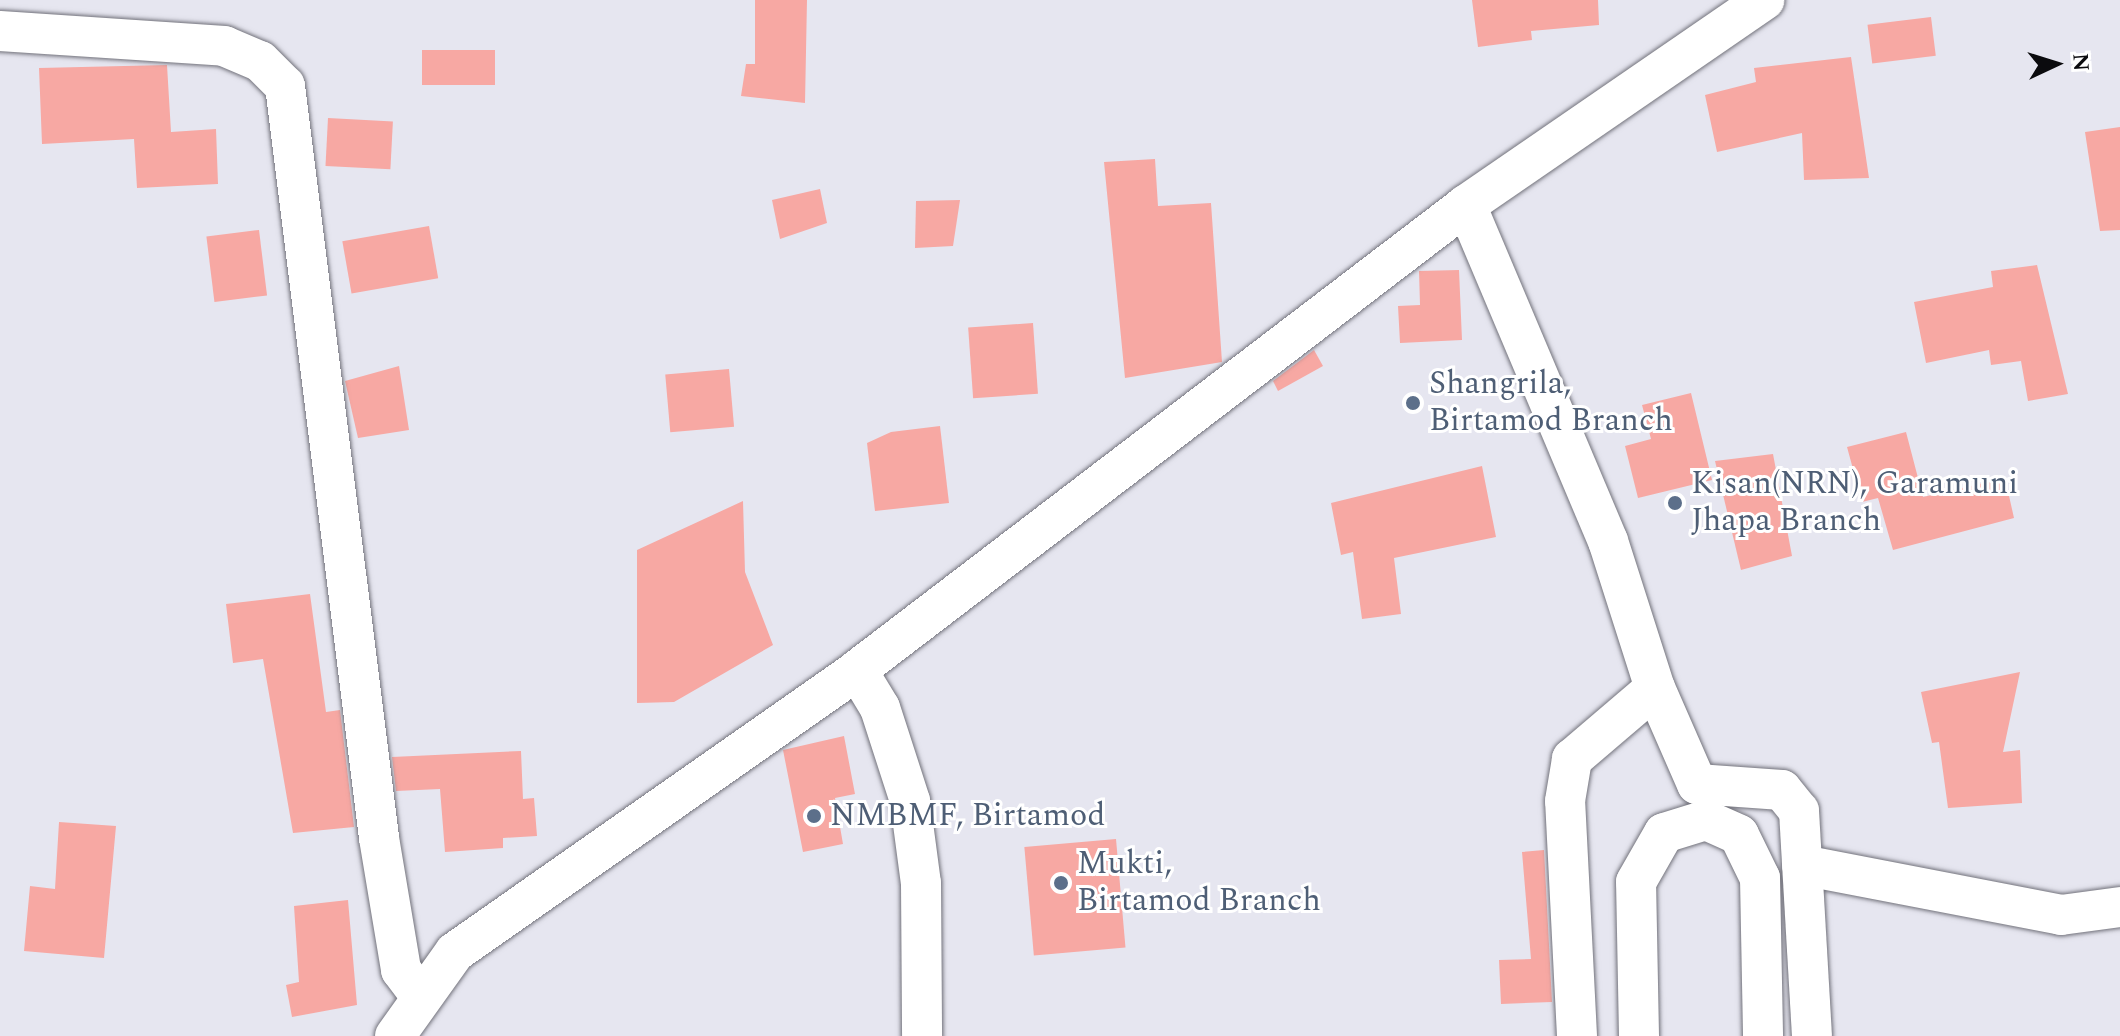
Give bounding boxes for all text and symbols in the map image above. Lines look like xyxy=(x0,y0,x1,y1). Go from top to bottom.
north arrow xyxy=(2016,24,2096,104)
text: N xyxy=(2063,52,2098,72)
place label: Shangrila, Birtamod Branch xyxy=(1429,366,1673,441)
marker: Shangrila, Birtamod Branch xyxy=(1404,394,1422,412)
place label: Kisan(NRN), Garamuni Jhapa Branch xyxy=(1691,466,2018,541)
marker: Kisan(NRN), Garamuni Jhapa Branch xyxy=(1666,494,1684,512)
place label: NMBMF, Birtamod xyxy=(830,797,1105,835)
marker: NMBMF, Birtamod xyxy=(805,807,823,825)
place label: Mukti, Birtamod Branch xyxy=(1077,846,1321,921)
marker: Mukti, Birtamod Branch xyxy=(1052,874,1070,892)

